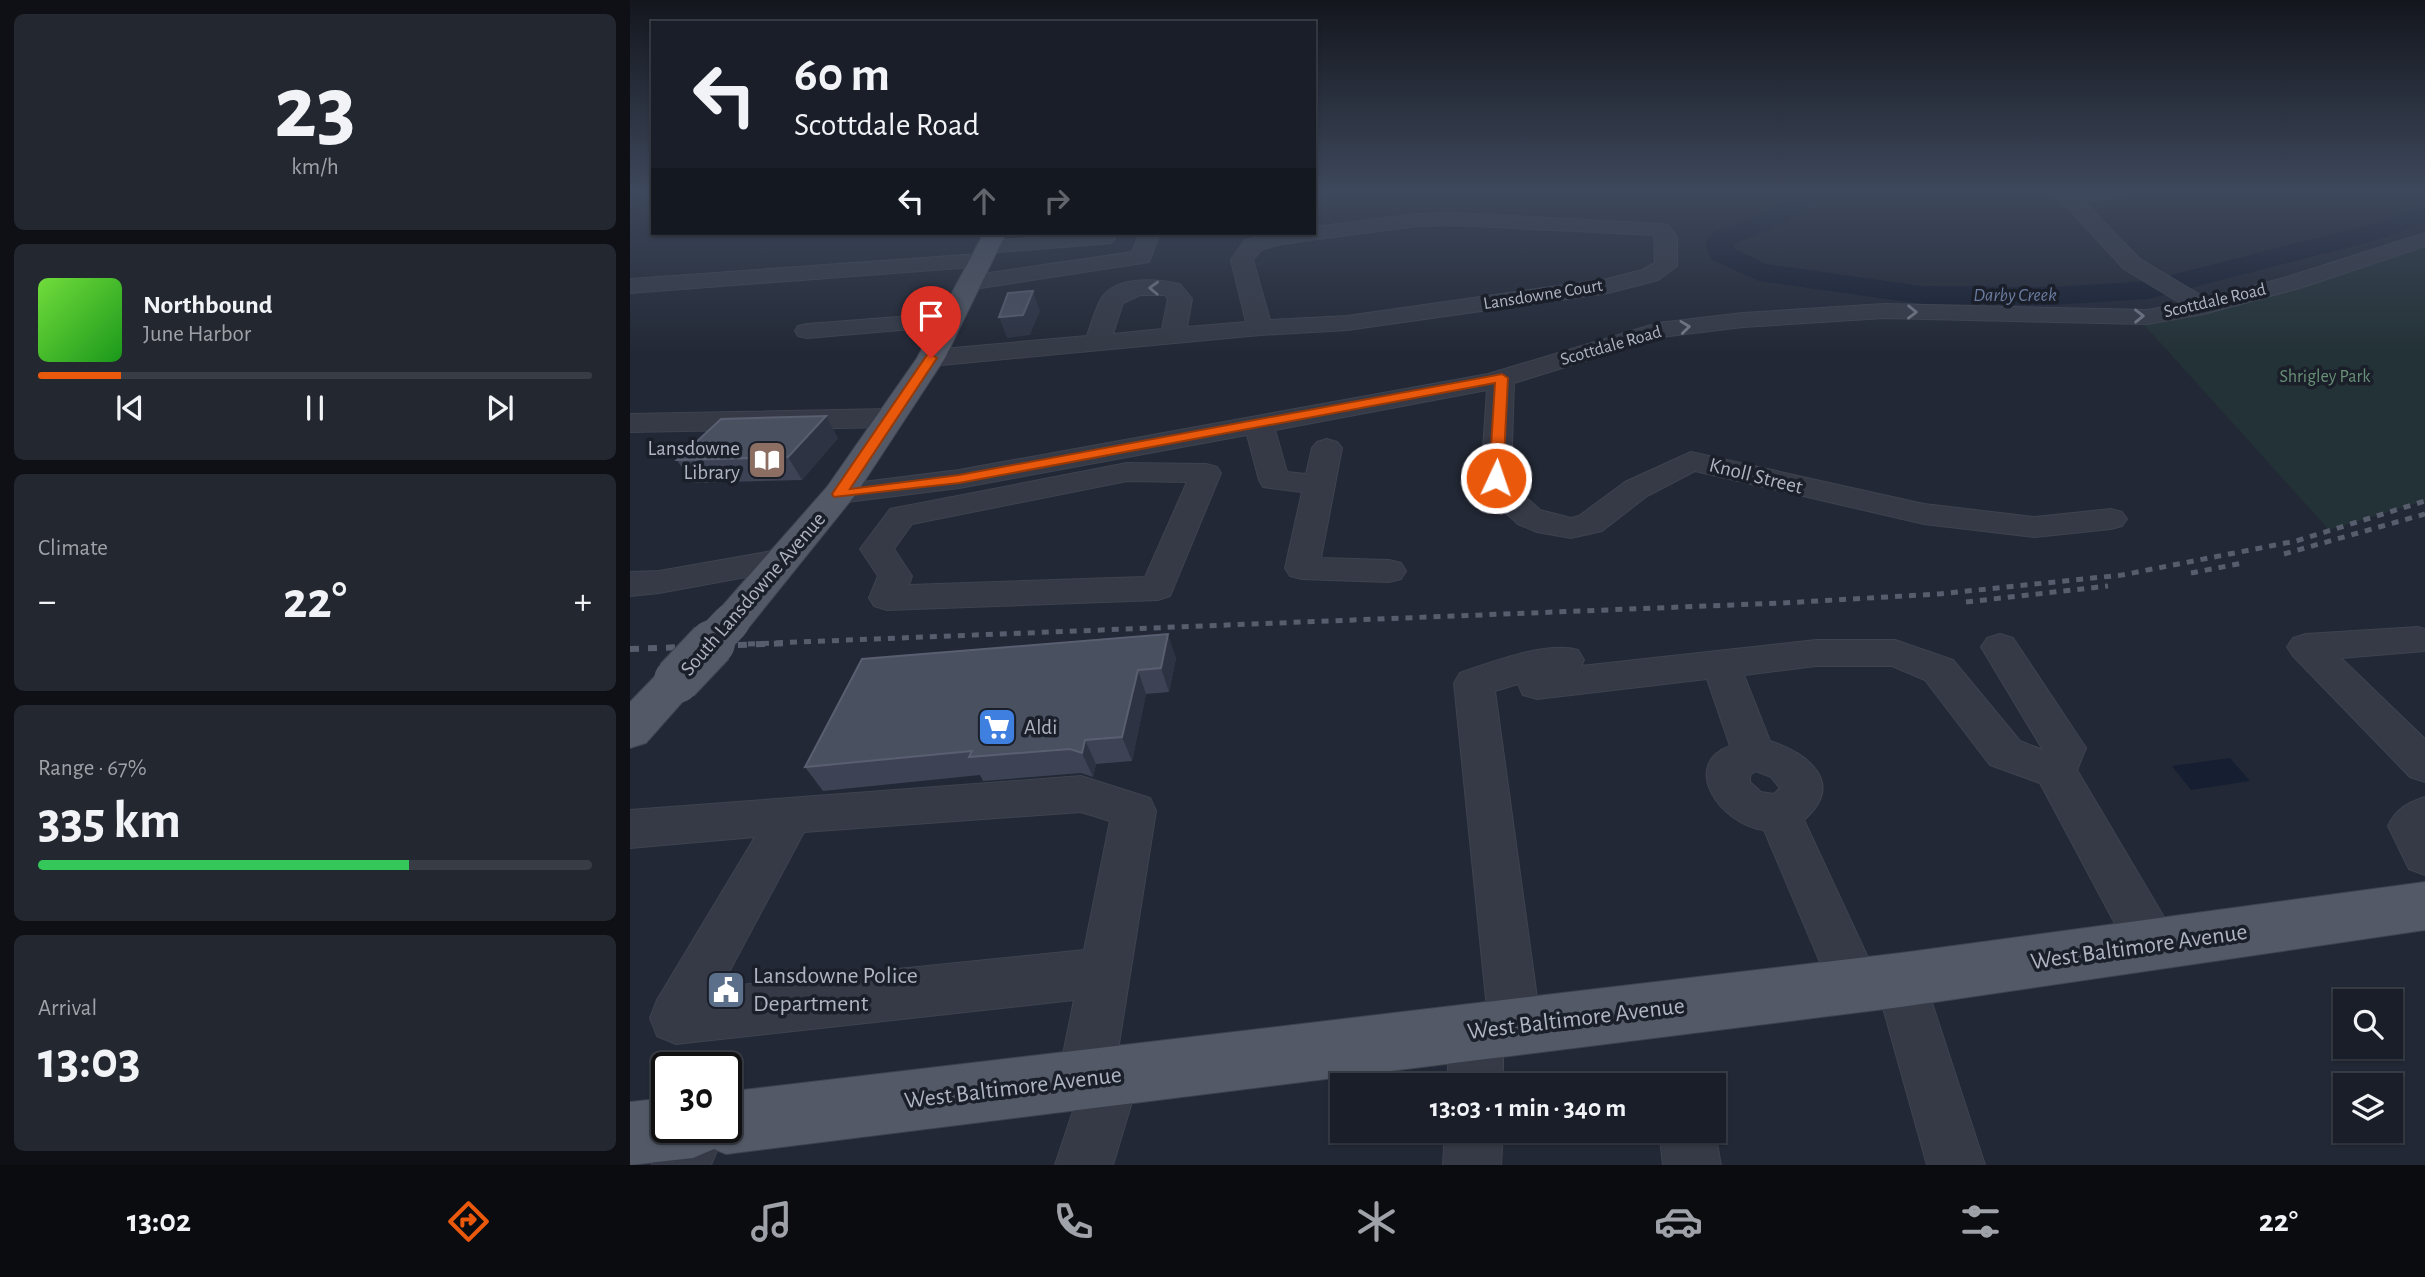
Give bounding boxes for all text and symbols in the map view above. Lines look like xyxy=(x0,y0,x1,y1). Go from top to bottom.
icon: left xyxy=(679,49,770,140)
text: 60 m xyxy=(794,51,890,100)
text: 23 xyxy=(274,63,356,154)
text: Scottdale Road xyxy=(794,109,979,141)
text: km/h xyxy=(291,156,339,179)
icon: left xyxy=(892,182,930,220)
icon: ahead xyxy=(965,182,1003,220)
icon: right xyxy=(1038,182,1076,220)
street label: Lansdowne Court xyxy=(1482,277,1604,313)
street label: Scottdale Road xyxy=(2162,280,2268,322)
one-way arrow xyxy=(1148,281,1159,296)
pin xyxy=(901,286,961,358)
water label: Darby Creek xyxy=(1973,286,2057,305)
text: Northbound xyxy=(143,292,272,318)
icon: arrive xyxy=(912,297,950,335)
one-way arrow xyxy=(1907,304,1917,320)
one-way arrow xyxy=(2134,308,2145,324)
one-way arrow xyxy=(1679,320,1691,335)
text: June Harbor xyxy=(143,323,251,346)
street label: Scottdale Road xyxy=(1558,323,1664,369)
park label: Shrigley Park xyxy=(2280,368,2371,386)
icon: previous xyxy=(111,389,149,427)
icon: pause xyxy=(296,389,334,427)
icon: next xyxy=(481,389,519,427)
place label: Lansdowne Library xyxy=(648,438,740,483)
library icon: Lansdowne Library xyxy=(746,439,788,481)
position arrow xyxy=(1459,441,1533,515)
street label: Knoll Street xyxy=(1707,454,1805,498)
street label: South Lansdowne Avenue xyxy=(677,508,829,680)
text: Climate xyxy=(38,537,108,560)
text: 22° xyxy=(283,575,347,627)
text: − xyxy=(38,583,56,621)
text: + xyxy=(574,583,592,621)
supermarket icon: Aldi xyxy=(976,706,1018,748)
place label: Aldi xyxy=(1024,717,1057,738)
text: Range · 67% xyxy=(38,757,147,780)
text: 335 km xyxy=(38,795,181,847)
street label: West Baltimore Avenue xyxy=(2029,920,2249,974)
place label: Lansdowne Police Department xyxy=(753,964,918,1016)
public building icon: Lansdowne Police Department xyxy=(705,969,747,1011)
map controls xyxy=(2333,989,2403,1143)
button: search xyxy=(2333,989,2403,1059)
street label: West Baltimore Avenue xyxy=(1466,994,1686,1044)
text: Arrival xyxy=(38,997,97,1020)
text: 13:03 xyxy=(38,1035,141,1087)
speed limit sign: 30 xyxy=(651,1052,742,1143)
street label: West Baltimore Avenue xyxy=(903,1063,1123,1113)
button: layers xyxy=(2333,1073,2403,1143)
text: 13:03 · 1 min · 340 m xyxy=(1430,1095,1626,1121)
icon: directions xyxy=(444,1197,493,1246)
icon: music xyxy=(747,1197,796,1246)
icon: phone xyxy=(1049,1197,1098,1246)
icon: climate xyxy=(1352,1197,1401,1246)
icon: car xyxy=(1654,1197,1703,1246)
icon: filters xyxy=(1956,1197,2005,1246)
text: 13:02 xyxy=(127,1205,191,1237)
text: 22° xyxy=(2259,1205,2298,1237)

